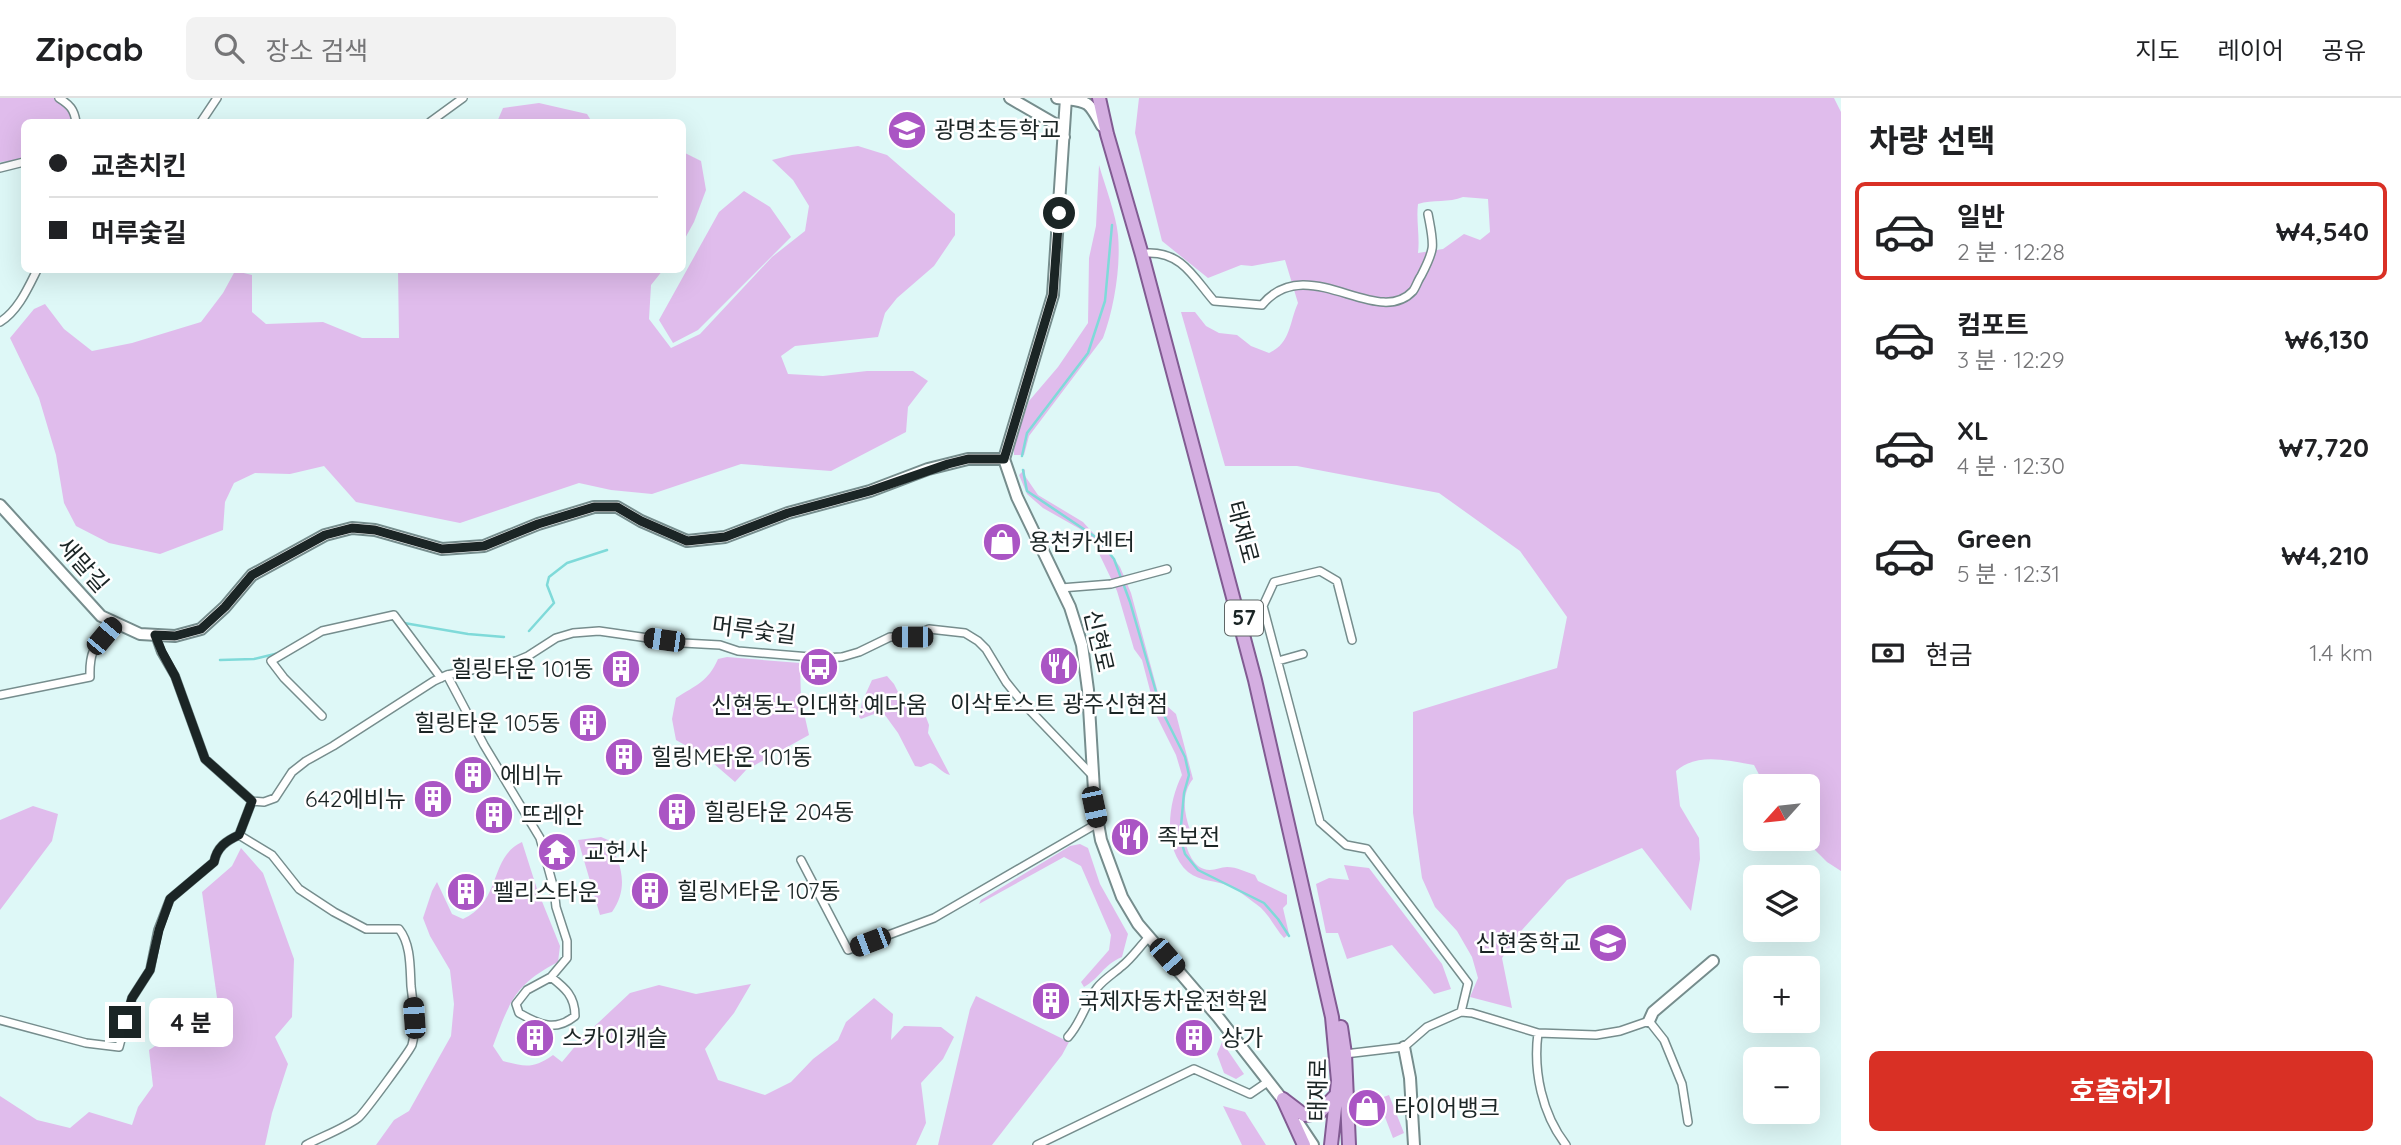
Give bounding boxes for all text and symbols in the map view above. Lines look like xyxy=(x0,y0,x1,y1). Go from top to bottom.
search box xyxy=(186,17,676,80)
text: Zipcab xyxy=(35,28,144,69)
icon: search xyxy=(210,29,248,67)
text: 장소 검색 xyxy=(266,34,368,67)
text: 지도 xyxy=(2135,35,2180,65)
text: 레이어 xyxy=(2218,35,2284,65)
text: 공유 xyxy=(2322,35,2366,65)
school or university icon: 광명초등학교 xyxy=(886,109,928,151)
place label: 광명초등학교 xyxy=(934,115,1061,144)
text: 차량 선택 xyxy=(1869,120,1996,160)
text: 교촌치킨 xyxy=(91,149,187,182)
route start xyxy=(1043,197,1075,229)
icon: car xyxy=(1873,200,1936,263)
text: 일반 xyxy=(1957,200,2005,233)
text: ₩4,540 xyxy=(2276,215,2369,248)
text: 머루숯길 xyxy=(91,216,187,249)
text: 2 분 · 12:28 xyxy=(1957,237,2065,266)
icon: car xyxy=(1873,308,1936,371)
text: 컴포트 xyxy=(1957,308,2029,341)
text: ₩6,130 xyxy=(2285,323,2369,356)
text: 3 분 · 12:29 xyxy=(1957,345,2065,374)
text: XL xyxy=(1957,414,1989,447)
icon: car xyxy=(1873,416,1936,479)
text: ₩7,720 xyxy=(2279,431,2369,464)
text: 4 분 · 12:30 xyxy=(1957,451,2065,480)
street label: 태재로 xyxy=(1221,497,1266,566)
shop icon: 용천카센터 xyxy=(981,521,1023,563)
text: Green xyxy=(1957,522,2032,555)
icon: car xyxy=(1873,524,1936,587)
place label: 용천카센터 xyxy=(1029,527,1135,556)
street label: 새말길 xyxy=(52,531,115,598)
text: ₩4,210 xyxy=(2281,539,2369,572)
text: 5 분 · 12:31 xyxy=(1957,559,2060,588)
road number: 57 xyxy=(1225,601,1263,636)
street label: 신현로 xyxy=(1078,607,1121,675)
street label: 머루숯길 xyxy=(710,610,798,649)
car xyxy=(83,613,126,659)
car xyxy=(642,627,687,653)
car xyxy=(892,627,934,648)
icon: cash xyxy=(1869,634,1907,672)
text: 현금 xyxy=(1925,638,1973,671)
text: 1.4 km xyxy=(2309,638,2373,667)
restaurant icon: 이삭토스트 광주신현점 xyxy=(1038,645,1080,687)
bus stop icon: 신현동노인대학.예다움 xyxy=(798,646,840,688)
building icon: 힐링타운 101동 xyxy=(600,648,642,690)
place label: 힐링타운 101동 xyxy=(451,654,594,683)
place label: 이삭토스트 광주신현점 xyxy=(950,689,1168,718)
place label: 신현동노인대학.예다움 xyxy=(711,690,927,719)
building icon: 힐링타운 105동 xyxy=(567,702,609,744)
place label: 힐링타운 105동 xyxy=(414,708,561,737)
building icon: 힐링M타운 101동 xyxy=(603,736,645,778)
place label: 힐링M타운 101동 xyxy=(651,742,813,771)
building icon: 에비뉴 xyxy=(452,754,494,796)
place label: 에비뉴 xyxy=(500,760,563,789)
north arrow xyxy=(1743,774,1820,850)
map controls xyxy=(1743,774,1820,1124)
building icon: 642에비뉴 xyxy=(412,778,454,820)
place label: 642에비뉴 xyxy=(305,784,406,813)
car xyxy=(1080,784,1109,830)
building icon: 힐링타운 204동 xyxy=(656,791,698,833)
building icon: 뜨레안 xyxy=(473,794,515,836)
place label: 힐링타운 204동 xyxy=(704,797,855,826)
place label: 뜨레안 xyxy=(521,800,584,829)
restaurant icon: 족보전 xyxy=(1109,816,1151,858)
place label: 족보전 xyxy=(1157,822,1220,851)
temple icon: 교헌사 xyxy=(536,831,578,873)
place label: 교헌사 xyxy=(584,837,647,866)
button: layers xyxy=(1743,865,1820,942)
building icon: 힐링M타운 107동 xyxy=(629,870,671,912)
building icon: 펠리스타운 xyxy=(445,871,487,913)
place label: 힐링M타운 107동 xyxy=(677,876,841,905)
place label: 펠리스타운 xyxy=(493,877,599,906)
school or university icon: 신현중학교 xyxy=(1587,922,1629,964)
car xyxy=(847,925,894,959)
place label: 신현중학교 xyxy=(1475,928,1581,957)
car xyxy=(1146,934,1189,980)
button: + xyxy=(1743,956,1820,1033)
building icon: 국제자동차운전학원 xyxy=(1030,980,1072,1022)
place label: 국제자동차운전학원 xyxy=(1078,986,1268,1015)
car xyxy=(403,996,426,1040)
callout: 4 분 xyxy=(150,998,234,1046)
route end xyxy=(109,1006,141,1038)
text: 4 분 xyxy=(170,1008,212,1037)
building icon: 스카이캐슬 xyxy=(514,1017,556,1059)
building icon: 상가 xyxy=(1173,1017,1215,1059)
place label: 스카이캐슬 xyxy=(562,1023,668,1052)
place label: 상가 xyxy=(1221,1023,1263,1052)
button: − xyxy=(1743,1047,1820,1124)
button: 호출하기 xyxy=(1869,1051,2373,1131)
street label: 태재로 xyxy=(1302,1058,1333,1122)
shop icon: 타이어뱅크 xyxy=(1346,1087,1388,1129)
place label: 타이어뱅크 xyxy=(1394,1093,1500,1122)

